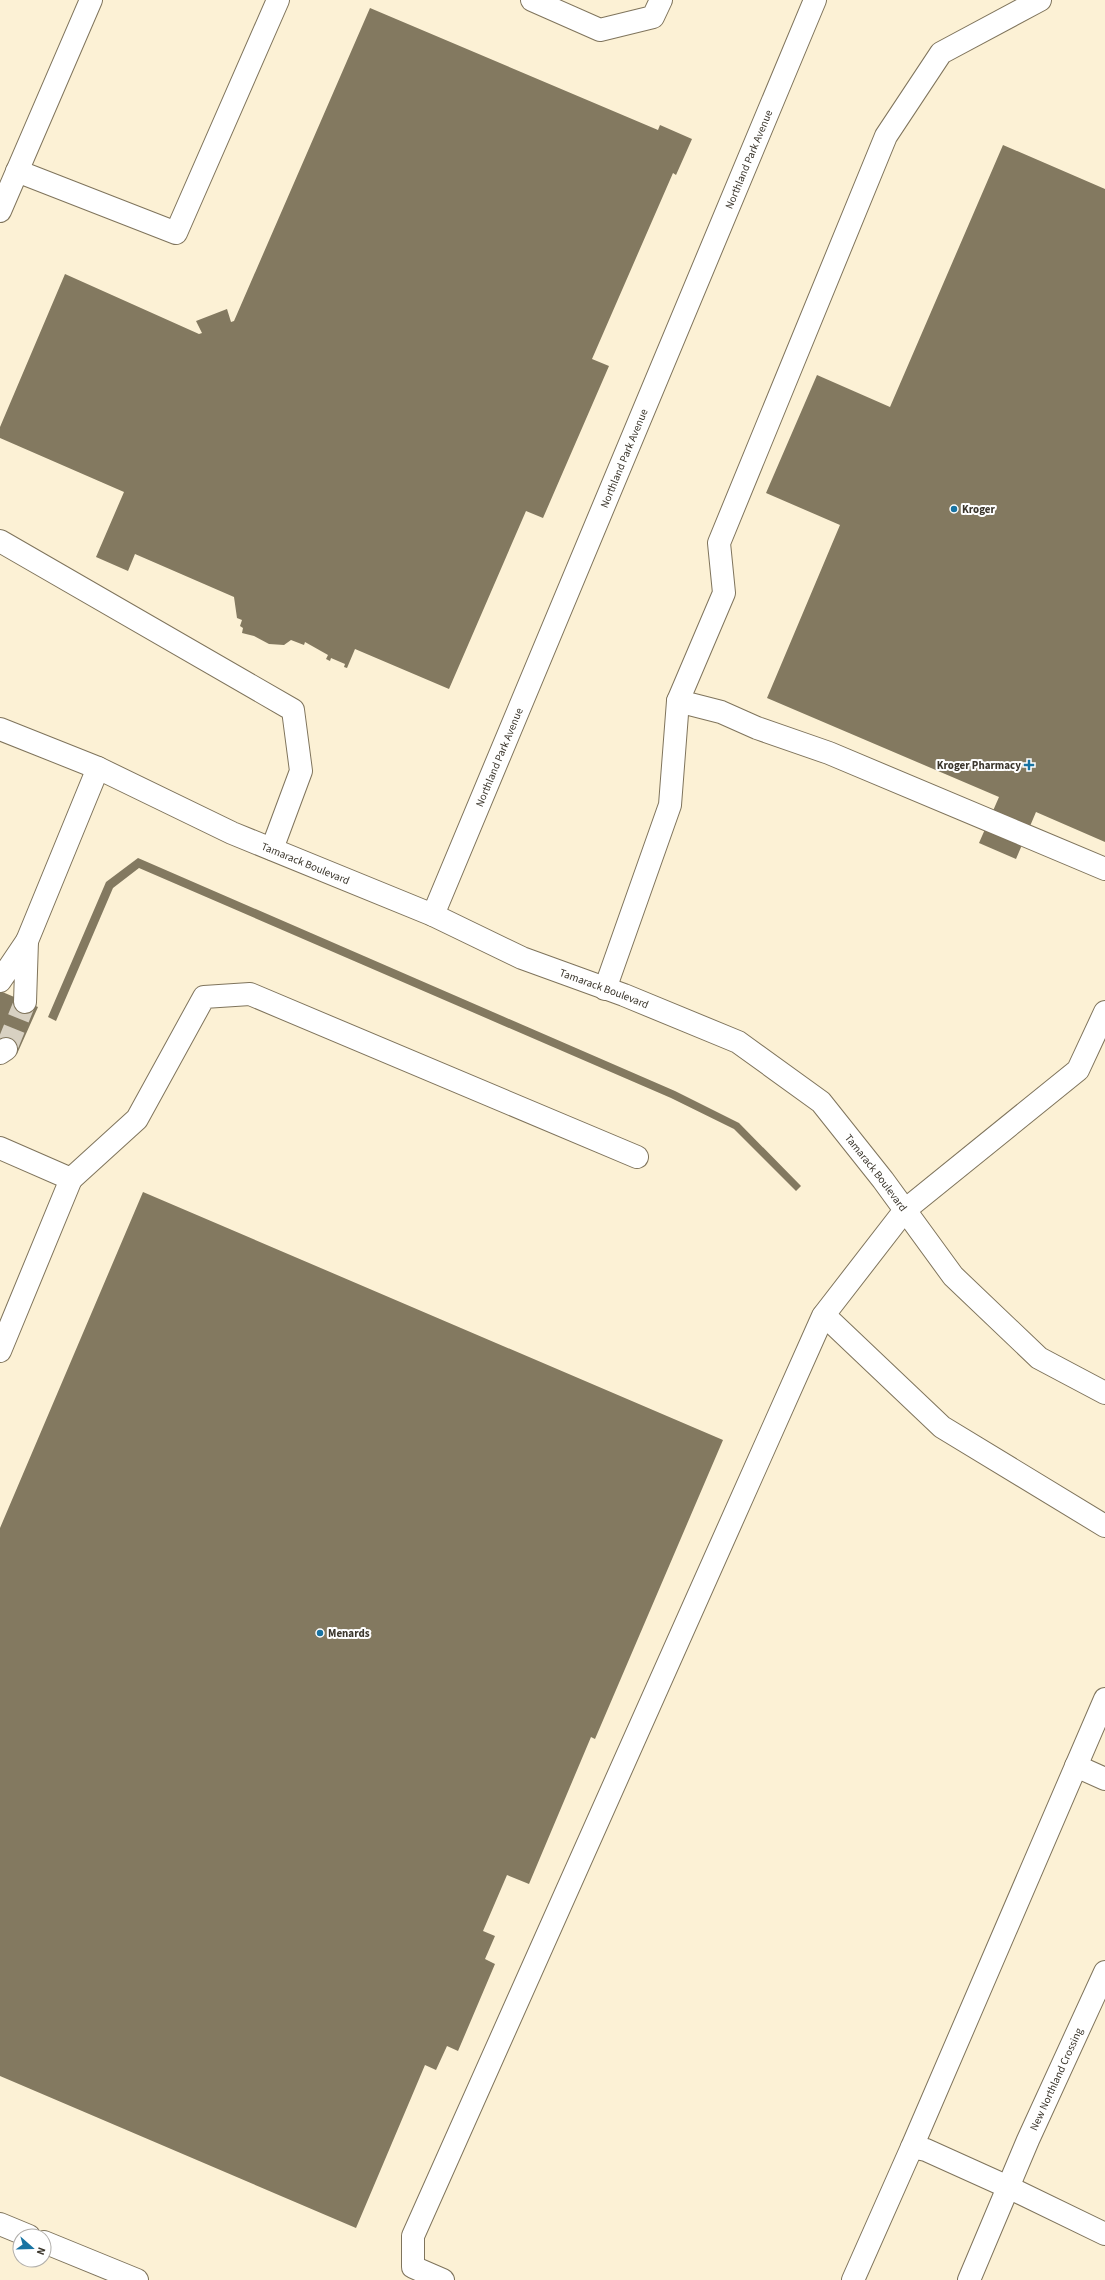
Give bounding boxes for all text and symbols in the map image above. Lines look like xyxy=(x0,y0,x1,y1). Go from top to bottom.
street label: Northland Park Avenue xyxy=(722,107,777,211)
street label: Northland Park Avenue xyxy=(597,406,652,510)
place label: Kroger xyxy=(962,502,995,517)
marker: Kroger xyxy=(949,504,959,514)
street label: Northland Park Avenue xyxy=(472,705,527,809)
place label: Kroger Pharmacy xyxy=(937,758,1021,773)
marker: Kroger Pharmacy xyxy=(1024,760,1034,770)
street label: Tamarack Boulevard xyxy=(259,839,352,888)
street label: Tamarack Boulevard xyxy=(557,965,651,1012)
street label: Tamarack Boulevard xyxy=(841,1131,910,1215)
place label: Menards xyxy=(328,1626,370,1641)
marker: Menards xyxy=(315,1628,325,1638)
street label: New Northland Crossing xyxy=(1026,2025,1087,2133)
north arrow xyxy=(12,2228,52,2268)
text: N xyxy=(33,2245,49,2257)

